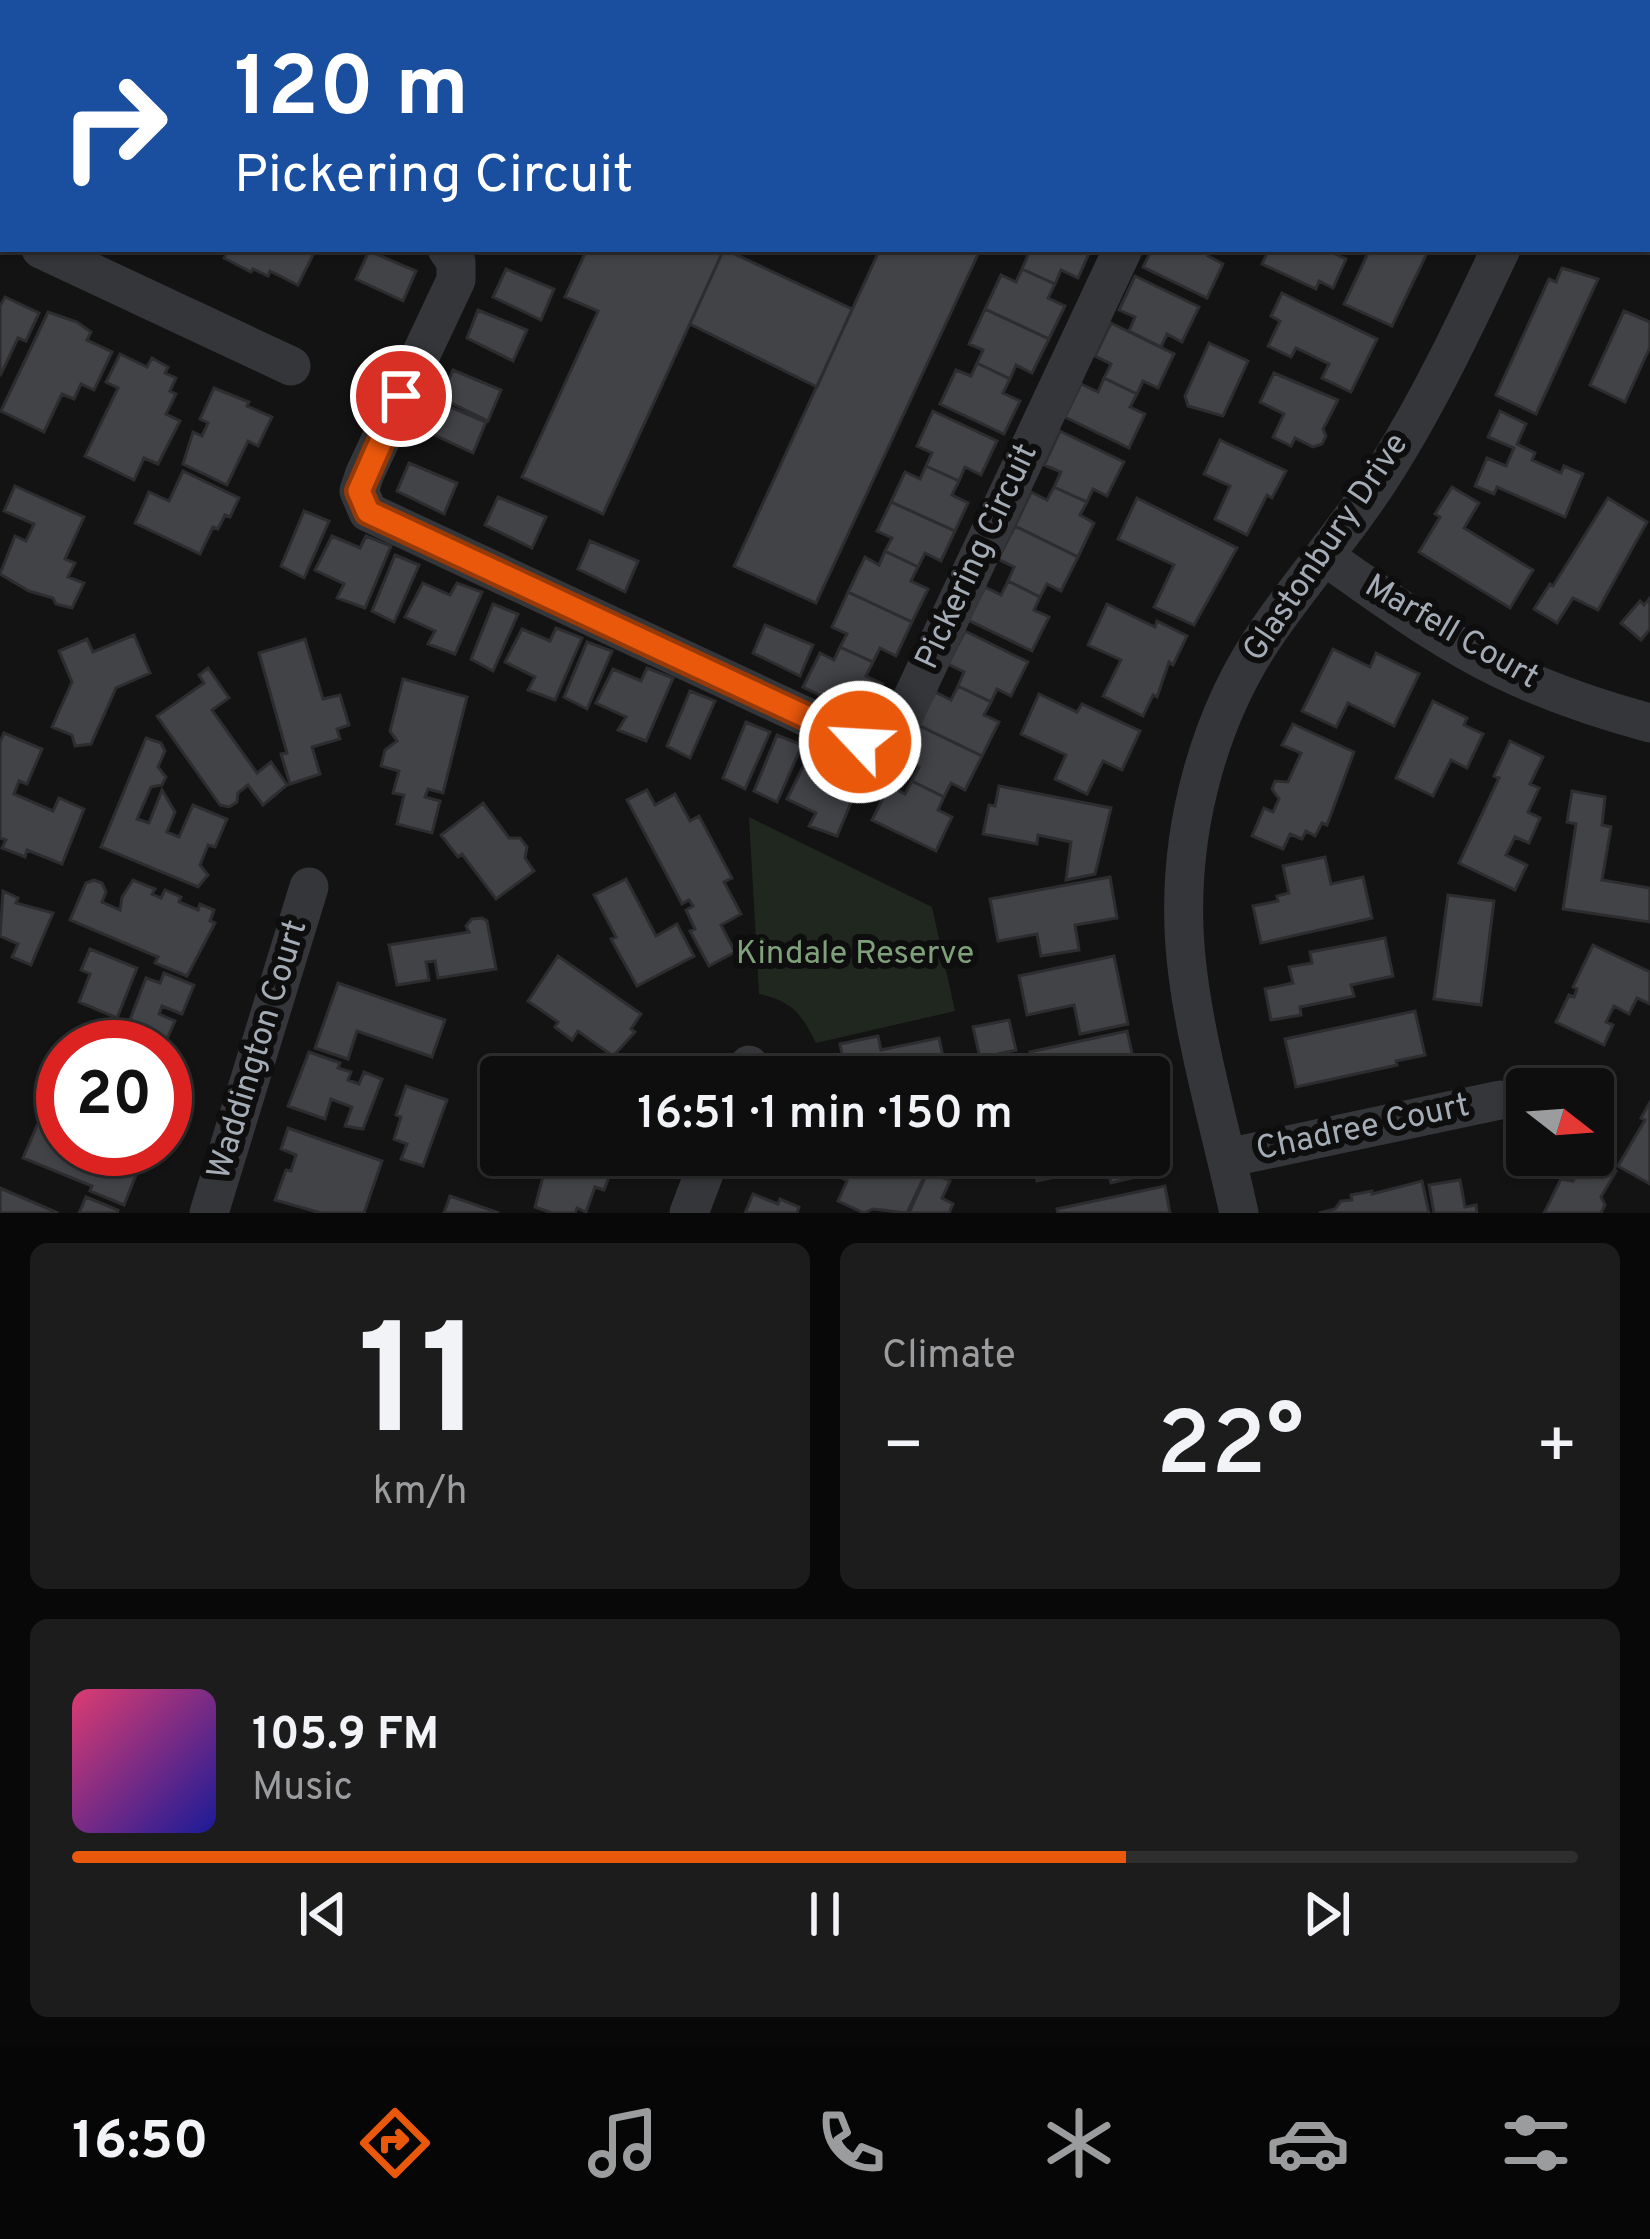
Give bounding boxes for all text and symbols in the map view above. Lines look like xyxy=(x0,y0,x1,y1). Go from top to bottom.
text: 120 m xyxy=(234,39,469,145)
icon: right xyxy=(36,48,192,204)
text: Pickering Circuit xyxy=(234,143,633,212)
pin xyxy=(350,345,452,447)
icon: arrive xyxy=(368,363,434,429)
street label: Glastonbury Drive xyxy=(1235,426,1419,670)
street label: Pickering Circuit xyxy=(907,438,1049,676)
street label: Marfell Court xyxy=(1357,566,1545,700)
position arrow xyxy=(797,679,923,805)
street label: Waddington Court xyxy=(200,915,318,1185)
park label: Kindale Reserve xyxy=(736,934,974,976)
speed limit sign: 20 xyxy=(36,1020,192,1176)
north arrow xyxy=(1506,1068,1614,1176)
map controls xyxy=(1506,1068,1614,1176)
street label: Chadree Court xyxy=(1253,1086,1473,1172)
text: 16:51 · 1 min · 150 m xyxy=(637,1087,1013,1144)
text: 11 xyxy=(358,1292,482,1490)
text: Climate xyxy=(882,1333,1016,1382)
text: 22° xyxy=(1156,1393,1304,1506)
text: − xyxy=(882,1408,925,1491)
text: + xyxy=(1535,1408,1578,1491)
text: km/h xyxy=(373,1469,467,1518)
text: 105.9 FM xyxy=(252,1708,439,1765)
text: Music xyxy=(252,1765,353,1814)
icon: previous xyxy=(290,1881,356,1947)
icon: pause xyxy=(792,1881,858,1947)
icon: next xyxy=(1294,1881,1360,1947)
icon: directions xyxy=(353,2101,437,2185)
icon: music xyxy=(581,2101,665,2185)
icon: phone xyxy=(809,2101,893,2185)
icon: climate xyxy=(1037,2101,1121,2185)
icon: car xyxy=(1266,2101,1350,2185)
icon: filters xyxy=(1494,2101,1578,2185)
text: 16:50 xyxy=(72,2109,208,2178)

